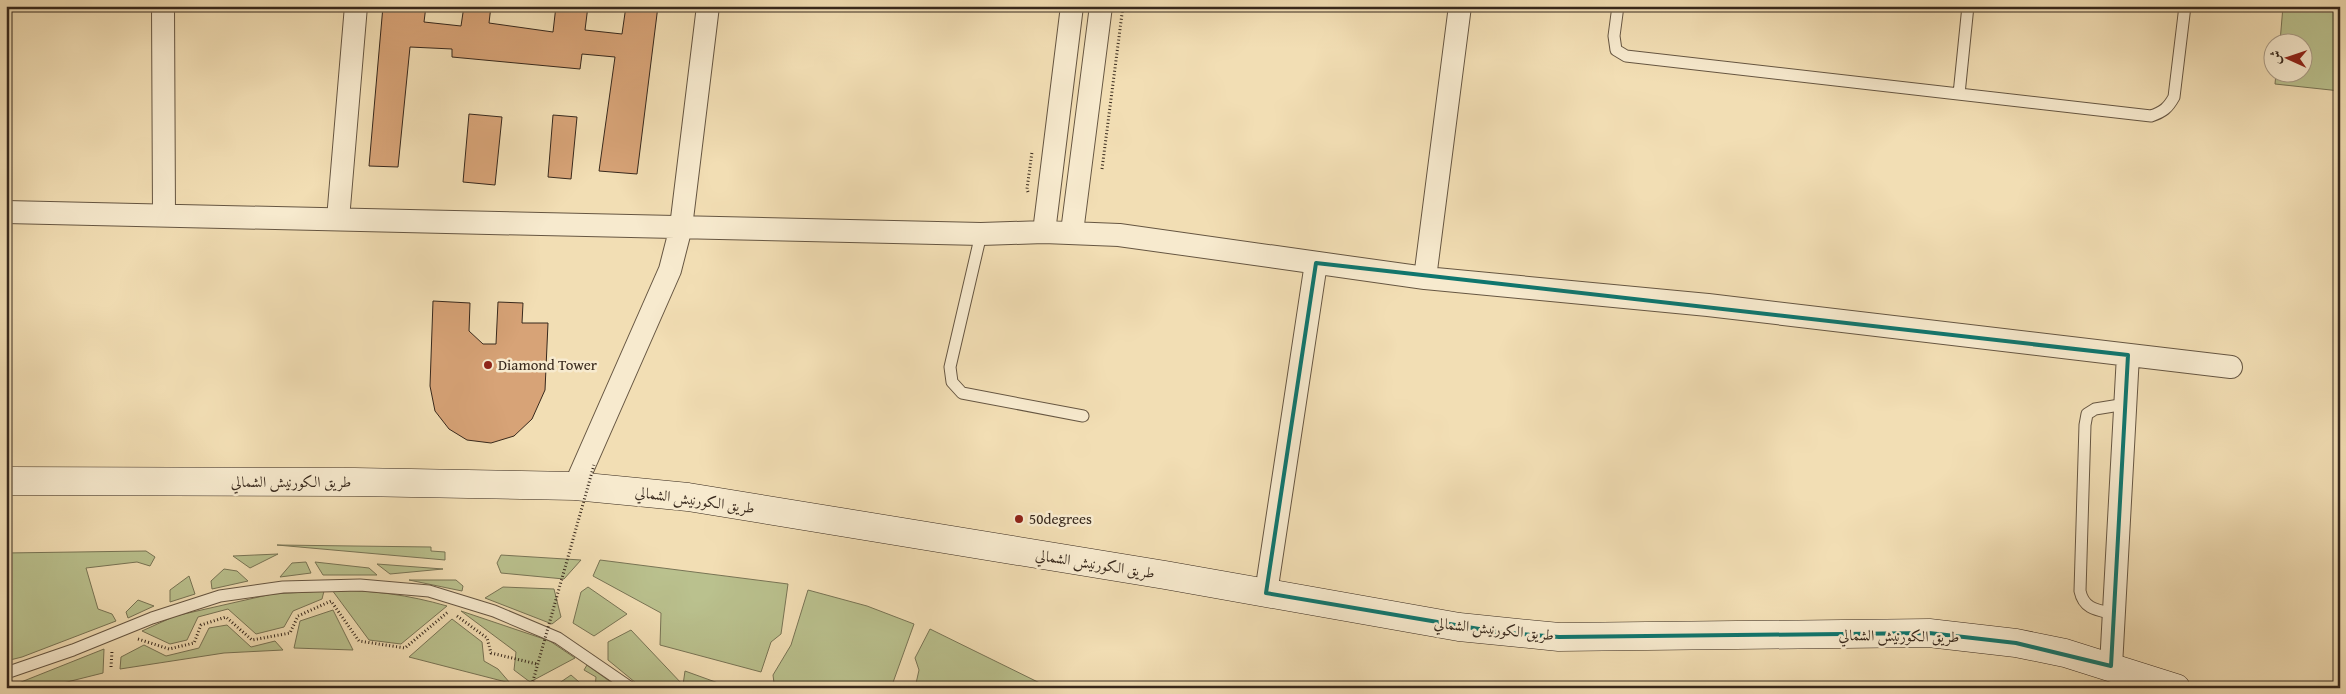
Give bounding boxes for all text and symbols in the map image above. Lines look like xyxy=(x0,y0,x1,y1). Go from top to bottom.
north arrow xyxy=(2264,32,2314,82)
text: ش xyxy=(2265,50,2285,65)
place label: Diamond Tower xyxy=(498,354,597,375)
marker: Diamond Tower xyxy=(482,359,494,371)
street label: طريق الكورنيش الشمالي xyxy=(231,471,351,494)
street label: طريق الكورنيش الشمالي xyxy=(634,481,756,520)
place label: 50degrees xyxy=(1029,508,1092,529)
marker: 50degrees xyxy=(1013,513,1025,525)
street label: طريق الكورنيش الشمالي xyxy=(1034,544,1156,585)
street label: طريق الكورنيش الشمالي xyxy=(1433,612,1555,647)
street label: طريق الكورنيش الشمالي xyxy=(1838,624,1960,649)

